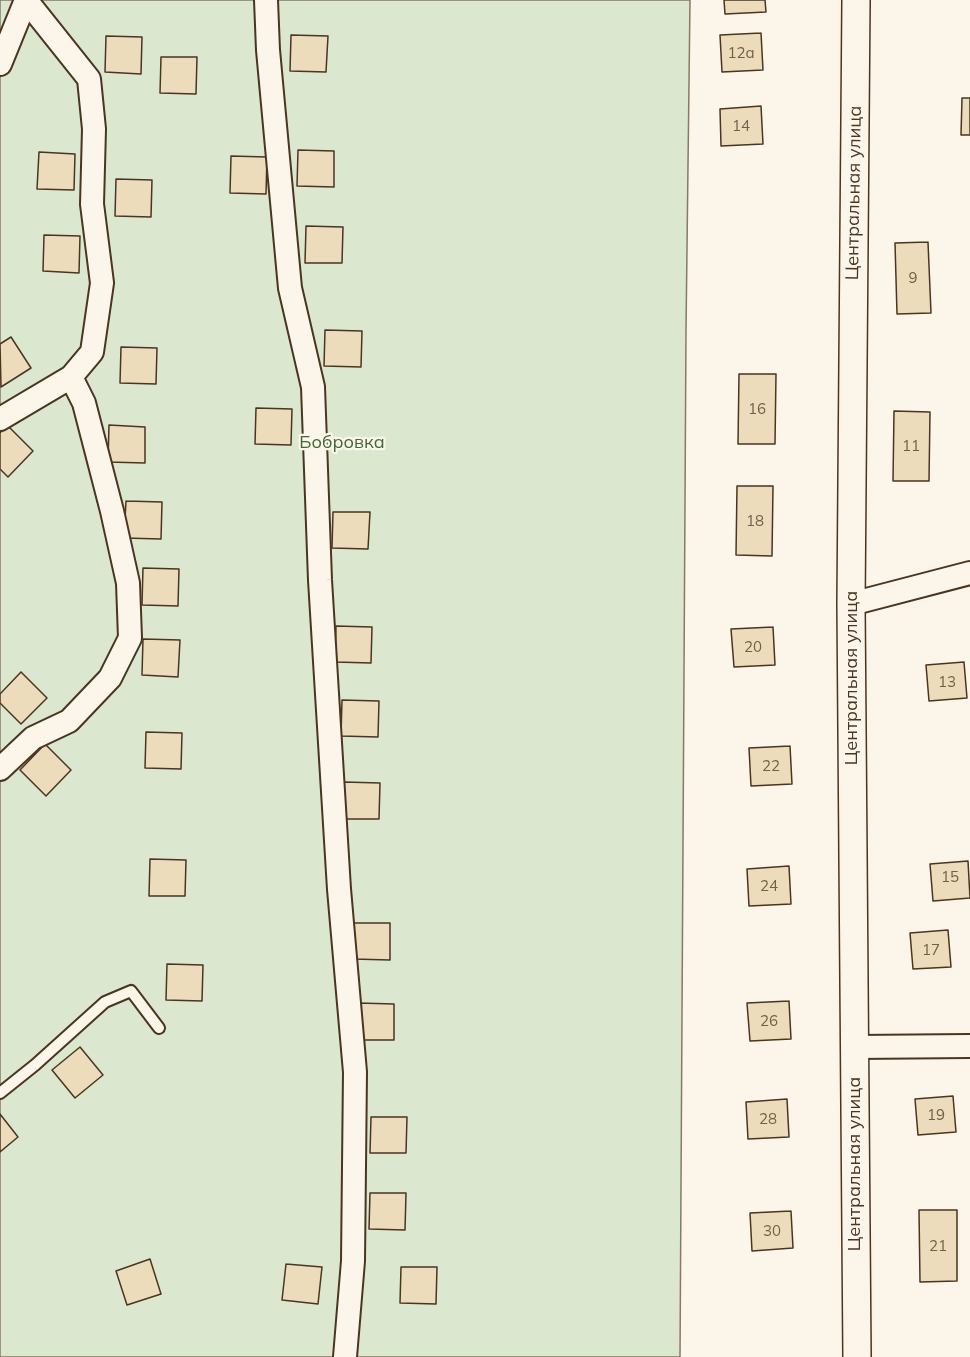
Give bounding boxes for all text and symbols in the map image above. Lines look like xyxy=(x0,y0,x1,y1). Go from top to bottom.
house number: 12а xyxy=(727,44,755,62)
street label: Центральная улица xyxy=(842,106,866,280)
house number: 14 xyxy=(732,117,750,135)
house number: 9 xyxy=(909,269,917,287)
house number: 16 xyxy=(748,400,766,418)
park label: Бобровка xyxy=(299,432,385,454)
house number: 11 xyxy=(902,437,920,455)
house number: 18 xyxy=(746,512,764,530)
street label: Центральная улица xyxy=(841,591,863,765)
house number: 20 xyxy=(744,638,762,656)
house number: 13 xyxy=(938,673,956,691)
house number: 22 xyxy=(762,757,780,775)
house number: 15 xyxy=(941,868,959,886)
house number: 24 xyxy=(760,877,778,895)
house number: 17 xyxy=(922,941,940,959)
house number: 26 xyxy=(760,1012,778,1030)
street label: Центральная улица xyxy=(844,1077,866,1251)
house number: 19 xyxy=(927,1106,945,1124)
house number: 28 xyxy=(759,1110,777,1128)
house number: 30 xyxy=(763,1222,781,1240)
house number: 21 xyxy=(929,1237,947,1255)

